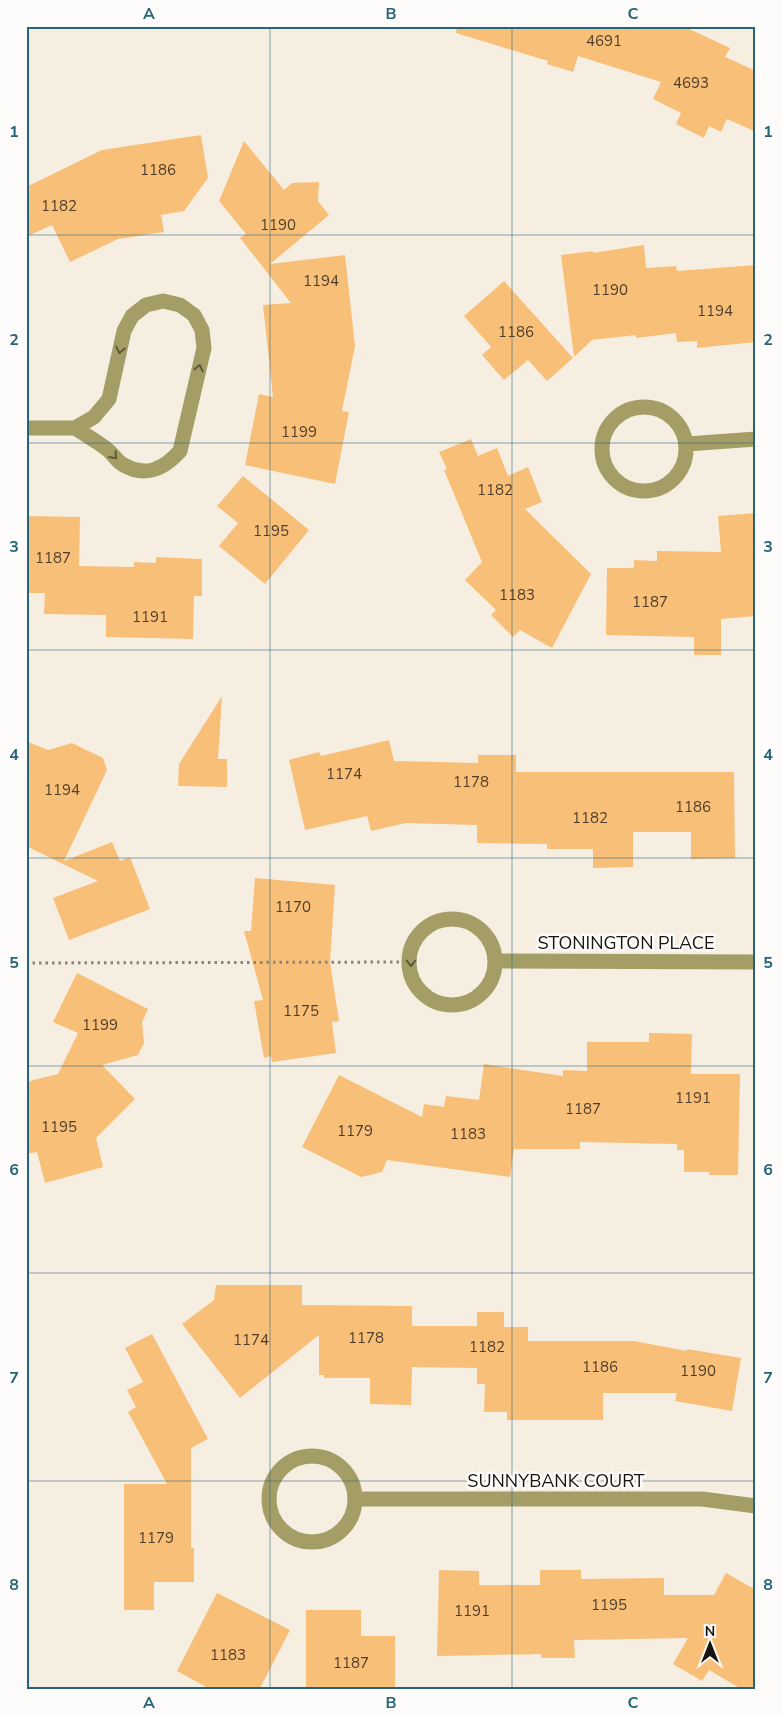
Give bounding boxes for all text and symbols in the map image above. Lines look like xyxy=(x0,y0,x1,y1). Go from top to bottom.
text: A xyxy=(143,3,155,25)
text: B xyxy=(385,3,397,25)
text: C xyxy=(628,3,639,25)
house number: 4691 xyxy=(586,31,622,51)
house number: 4693 xyxy=(673,73,709,93)
text: 1 xyxy=(9,121,19,143)
text: 1 xyxy=(763,121,773,143)
house number: 1186 xyxy=(140,160,176,180)
house number: 1182 xyxy=(41,196,77,216)
house number: 1190 xyxy=(260,215,296,235)
house number: 1194 xyxy=(303,271,339,291)
house number: 1190 xyxy=(592,280,628,300)
house number: 1194 xyxy=(697,301,733,321)
house number: 1186 xyxy=(498,322,534,342)
text: 2 xyxy=(9,329,19,351)
text: 2 xyxy=(763,329,773,351)
one-way arrow xyxy=(115,346,126,355)
one-way arrow xyxy=(193,364,204,373)
house number: 1199 xyxy=(281,422,317,442)
one-way arrow xyxy=(108,451,117,460)
house number: 1182 xyxy=(477,480,513,500)
house number: 1195 xyxy=(253,521,289,541)
text: 3 xyxy=(9,536,19,558)
text: 3 xyxy=(763,536,773,558)
house number: 1187 xyxy=(35,548,71,568)
house number: 1183 xyxy=(499,585,535,605)
house number: 1187 xyxy=(632,592,668,612)
house number: 1191 xyxy=(132,607,168,627)
text: 4 xyxy=(9,744,19,766)
text: 4 xyxy=(763,744,773,766)
house number: 1174 xyxy=(326,764,362,784)
house number: 1178 xyxy=(453,772,489,792)
house number: 1194 xyxy=(44,780,80,800)
house number: 1186 xyxy=(675,797,711,817)
house number: 1182 xyxy=(572,808,608,828)
house number: 1170 xyxy=(275,897,311,917)
street label: STONINGTON PLACE xyxy=(538,931,714,955)
text: 5 xyxy=(9,952,19,974)
text: 5 xyxy=(763,952,773,974)
one-way arrow xyxy=(406,960,416,967)
house number: 1175 xyxy=(283,1001,319,1021)
house number: 1199 xyxy=(82,1015,118,1035)
house number: 1191 xyxy=(675,1088,711,1108)
house number: 1187 xyxy=(565,1099,601,1119)
house number: 1195 xyxy=(41,1117,77,1137)
house number: 1179 xyxy=(337,1121,373,1141)
house number: 1183 xyxy=(450,1124,486,1144)
text: 6 xyxy=(9,1159,19,1181)
text: 6 xyxy=(763,1159,773,1181)
house number: 1178 xyxy=(348,1328,384,1348)
house number: 1174 xyxy=(233,1330,269,1350)
house number: 1182 xyxy=(469,1337,505,1357)
house number: 1186 xyxy=(582,1357,618,1377)
house number: 1190 xyxy=(680,1361,716,1381)
text: 7 xyxy=(9,1367,19,1389)
text: 7 xyxy=(763,1367,773,1389)
street label: SUNNYBANK COURT xyxy=(467,1469,645,1493)
house number: 1179 xyxy=(138,1528,174,1548)
text: 8 xyxy=(9,1574,19,1596)
text: 8 xyxy=(763,1574,773,1596)
house number: 1195 xyxy=(591,1595,627,1615)
house number: 1191 xyxy=(454,1601,490,1621)
north arrow xyxy=(684,1618,734,1668)
text: N xyxy=(705,1622,715,1641)
house number: 1183 xyxy=(210,1645,246,1665)
house number: 1187 xyxy=(333,1653,369,1673)
text: A xyxy=(143,1692,155,1714)
text: B xyxy=(385,1692,397,1714)
text: C xyxy=(628,1692,639,1714)

